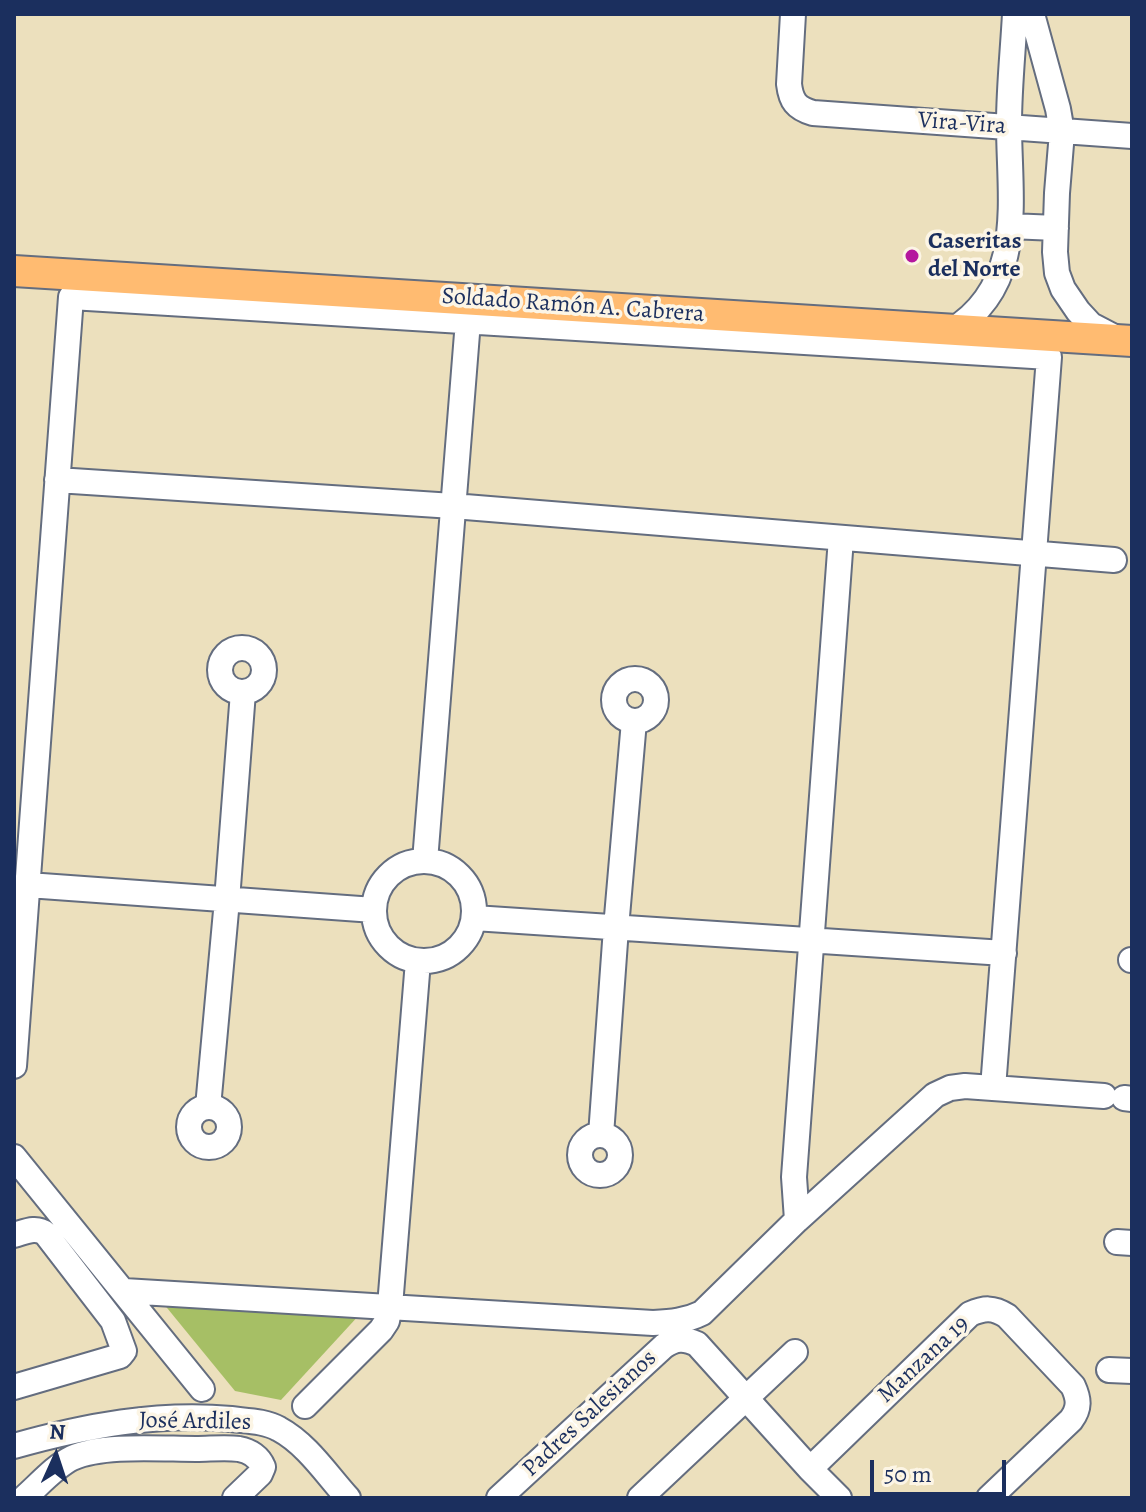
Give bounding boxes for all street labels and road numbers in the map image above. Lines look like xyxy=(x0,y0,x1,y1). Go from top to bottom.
street label: Vira-Vira xyxy=(917,107,1007,141)
street label: Soldado Ramón A. Cabrera xyxy=(441,282,705,330)
street label: Manzana 19 xyxy=(872,1310,976,1410)
street label: Padres Salesianos xyxy=(517,1344,663,1484)
street label: José Ardiles xyxy=(139,1407,251,1437)

